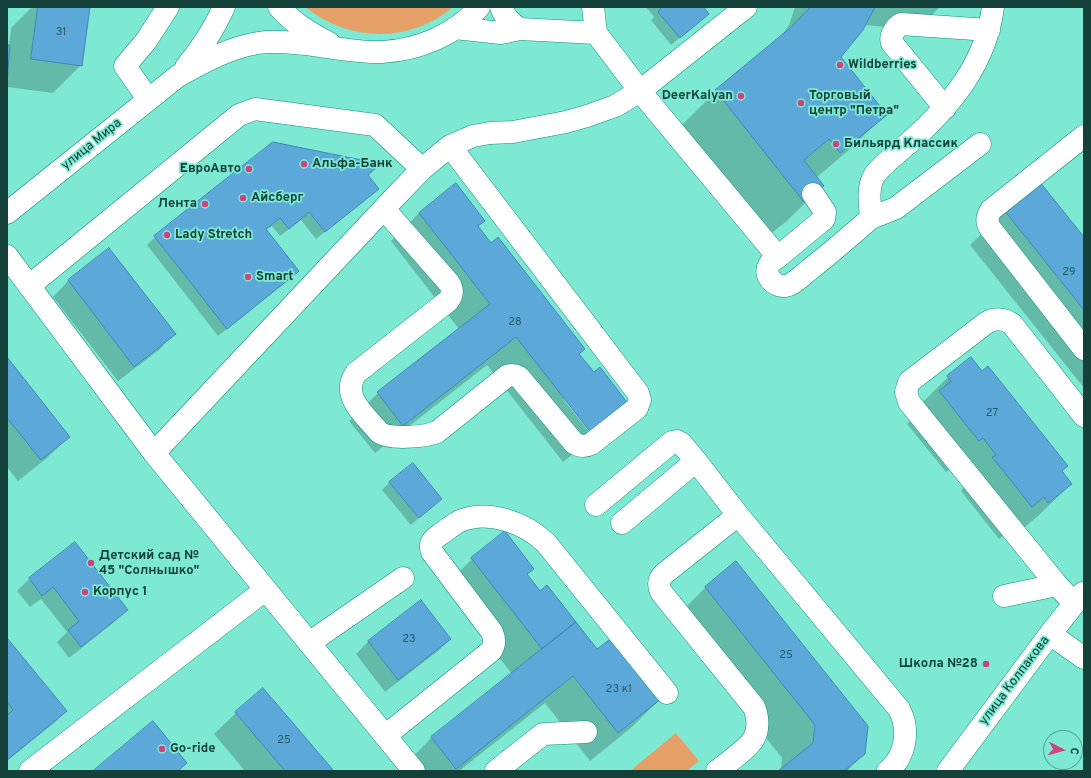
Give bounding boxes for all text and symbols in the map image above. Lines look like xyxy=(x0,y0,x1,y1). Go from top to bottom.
house number: 31 xyxy=(56,26,66,40)
place label: Wildberries xyxy=(848,57,917,73)
marker: Wildberries xyxy=(835,60,845,70)
place label: DeerKalyan xyxy=(662,88,733,104)
place label: Торговый центр "Петра" xyxy=(809,88,899,119)
marker: DeerKalyan xyxy=(736,91,746,101)
marker: Торговый центр "Петра" xyxy=(796,98,806,108)
street label: улица Мира xyxy=(59,116,125,174)
place label: Бильярд Классик xyxy=(844,136,958,152)
marker: Бильярд Классик xyxy=(831,139,841,149)
place label: Альфа-Банк xyxy=(312,156,393,172)
marker: Альфа-Банк xyxy=(299,159,309,169)
place label: ЕвроАвто xyxy=(180,161,241,177)
marker: ЕвроАвто xyxy=(244,164,254,174)
place label: Айсберг xyxy=(251,190,304,206)
marker: Айсберг xyxy=(238,193,248,203)
place label: Лента xyxy=(158,196,197,212)
marker: Лента xyxy=(200,199,210,209)
place label: Lady Stretch xyxy=(175,227,252,243)
marker: Lady Stretch xyxy=(162,230,172,240)
house number: 29 xyxy=(1062,266,1076,280)
place label: Smart xyxy=(256,269,293,285)
marker: Smart xyxy=(243,272,253,282)
house number: 28 xyxy=(508,316,522,330)
house number: 27 xyxy=(986,407,998,421)
place label: Детский сад № 45 "Солнышко" xyxy=(99,548,199,579)
marker: Детский сад № 45 "Солнышко" xyxy=(86,558,96,568)
place label: Корпус 1 xyxy=(93,584,147,600)
marker: Корпус 1 xyxy=(80,587,90,597)
house number: 23 xyxy=(402,633,416,647)
street label: улица Колпакова xyxy=(976,633,1054,729)
house number: 25 xyxy=(779,649,793,663)
place label: Школа №28 xyxy=(899,656,978,672)
marker: Школа №28 xyxy=(981,659,991,669)
house number: 23 к1 xyxy=(606,683,632,697)
north arrow xyxy=(1043,730,1083,770)
house number: 25 xyxy=(277,734,291,748)
place label: Go-ride xyxy=(170,741,215,757)
marker: Go-ride xyxy=(157,744,167,754)
text: С xyxy=(1067,747,1081,755)

